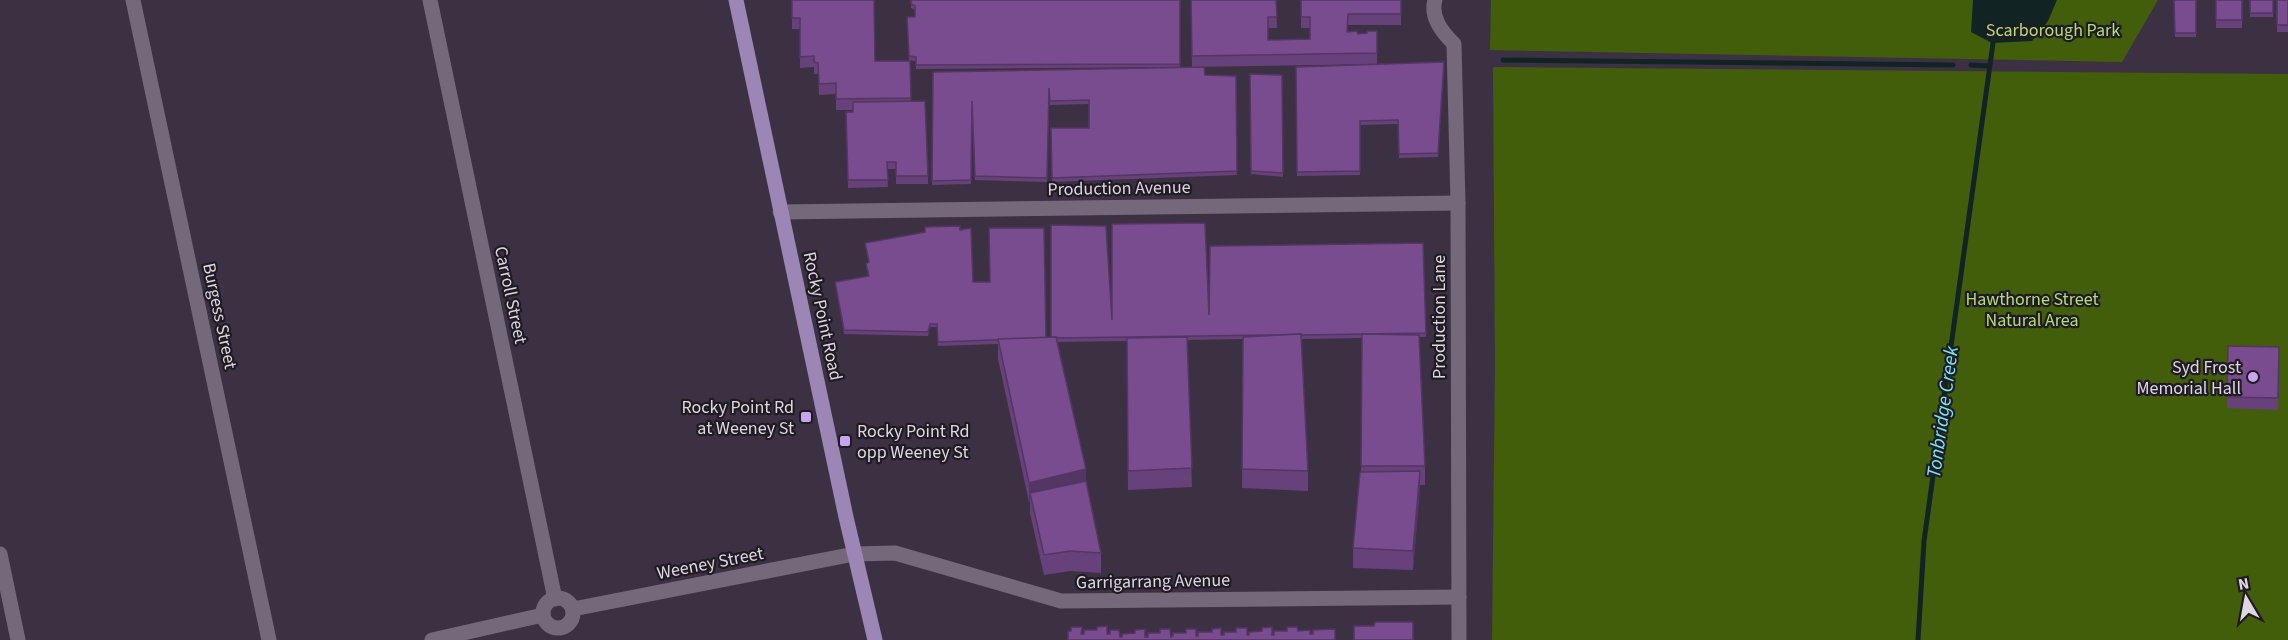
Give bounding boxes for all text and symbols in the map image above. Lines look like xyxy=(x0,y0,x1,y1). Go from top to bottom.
park label: Scarborough Park xyxy=(1986,18,2120,43)
street label: Production Avenue xyxy=(1047,175,1191,202)
street label: Carroll Street xyxy=(488,244,533,346)
street label: Rocky Point Road xyxy=(797,249,848,383)
street label: Production Lane xyxy=(1427,255,1452,379)
street label: Burgess Street xyxy=(196,261,243,372)
park label: Hawthorne Street Natural Area xyxy=(1965,287,2099,333)
water label: Tonbridge Creek xyxy=(1920,344,1966,480)
place label: Syd Frost Memorial Hall xyxy=(2136,355,2241,401)
marker: Syd Frost Memorial Hall xyxy=(2246,370,2260,384)
place label: Rocky Point Rd at Weeney St xyxy=(682,395,794,441)
marker: Rocky Point Rd at Weeney St xyxy=(799,410,813,424)
place label: Rocky Point Rd opp Weeney St xyxy=(857,419,969,465)
marker: Rocky Point Rd opp Weeney St xyxy=(838,434,852,448)
street label: Weeney Street xyxy=(655,541,765,586)
street label: Garrigarrang Avenue xyxy=(1076,568,1230,595)
north arrow xyxy=(2216,568,2276,628)
text: N xyxy=(2236,572,2251,596)

